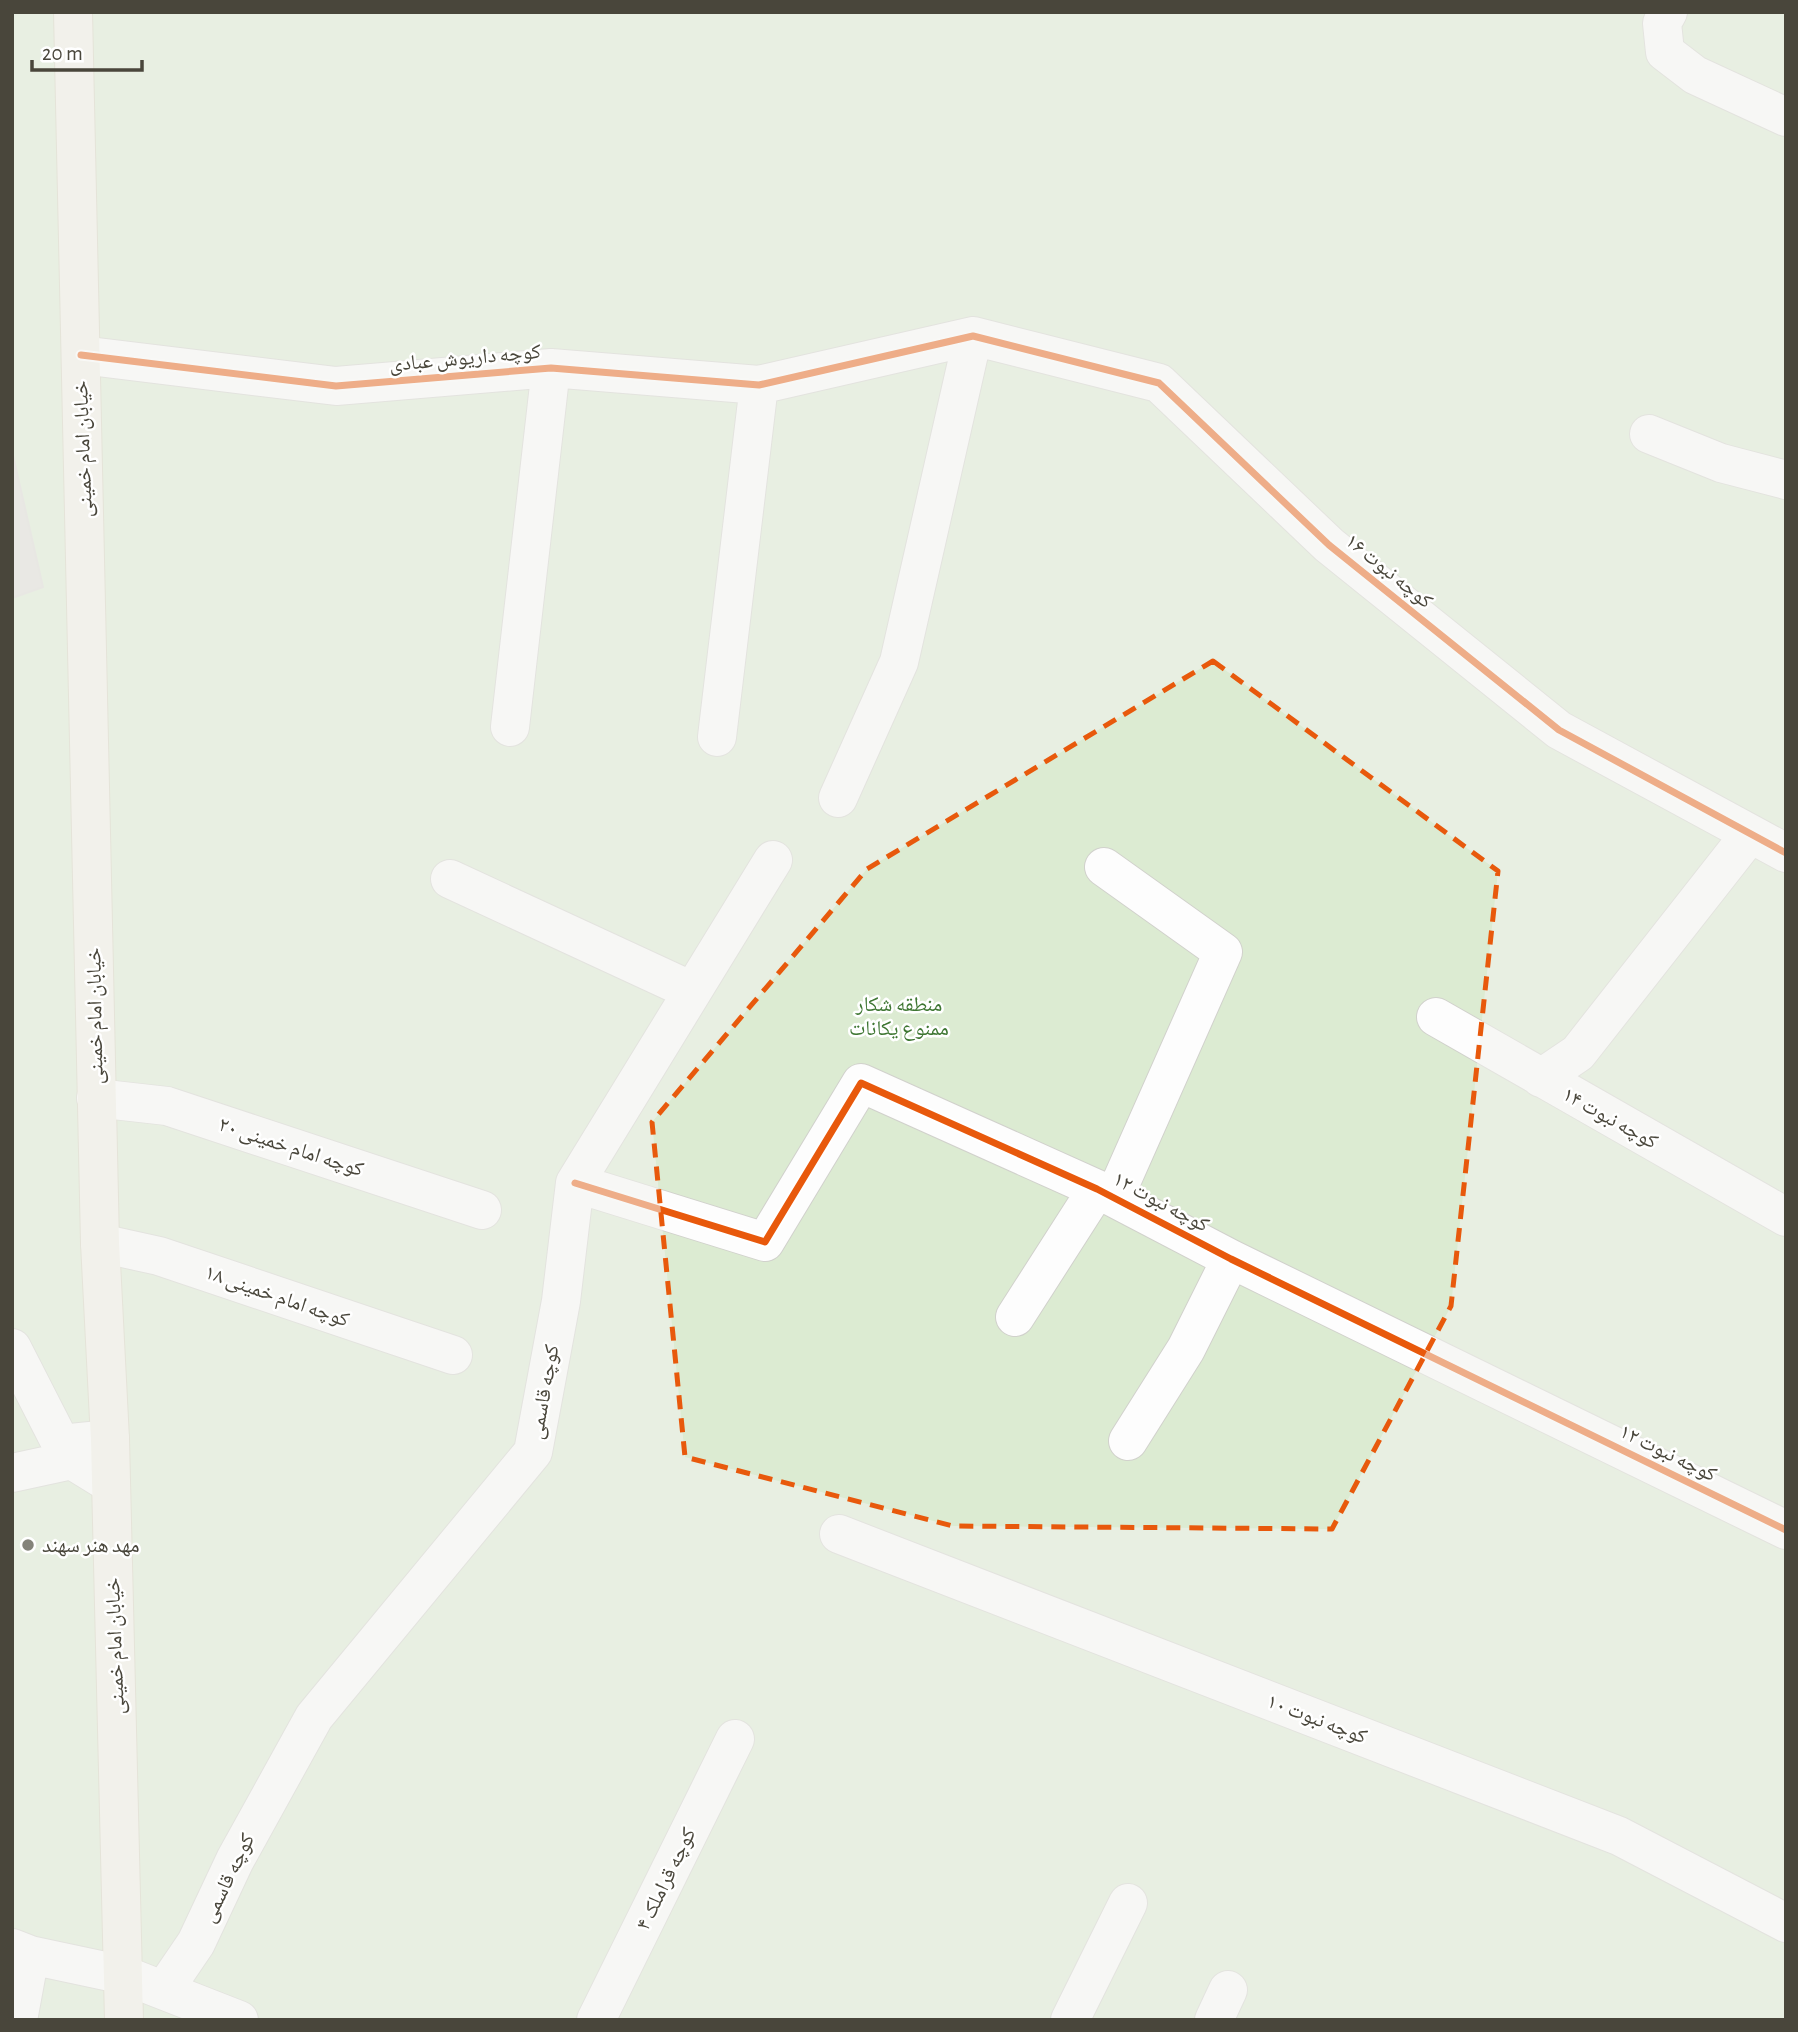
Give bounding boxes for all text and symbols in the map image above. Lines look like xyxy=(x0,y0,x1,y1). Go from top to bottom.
scale bar xyxy=(32,28,142,72)
text: 20 m xyxy=(42,43,83,64)
street label: کوچه داریوش عبادی xyxy=(388,341,542,377)
street label: خیابان امام خمینی xyxy=(70,380,99,518)
street label: کوچه نبوت ۱۶ xyxy=(1341,530,1437,613)
street label: خیابان امام خمینی xyxy=(83,947,110,1085)
park label: منطقه شکار ممنوع یکانات xyxy=(849,994,949,1041)
street label: کوچه نبوت ۱۴ xyxy=(1559,1083,1661,1153)
street label: کوچه امام خمینی ۲۰ xyxy=(215,1114,366,1183)
street label: کوچه نبوت ۱۲ xyxy=(1109,1168,1213,1237)
street label: کوچه امام خمینی ۱۸ xyxy=(201,1261,352,1333)
street label: کوچه قاسمی xyxy=(525,1343,565,1441)
street label: کوچه نبوت ۱۲ xyxy=(1616,1421,1720,1486)
place label: مهد هنر سهند xyxy=(42,1535,140,1557)
marker: مهد هنر سهند xyxy=(20,1537,36,1553)
street label: خیابان امام خمینی xyxy=(102,1577,131,1715)
street label: کوچه نبوت ۱۰ xyxy=(1264,1690,1370,1748)
street label: کوچه قراملک ۴ xyxy=(632,1824,701,1934)
street label: کوچه قاسمی xyxy=(198,1830,260,1927)

